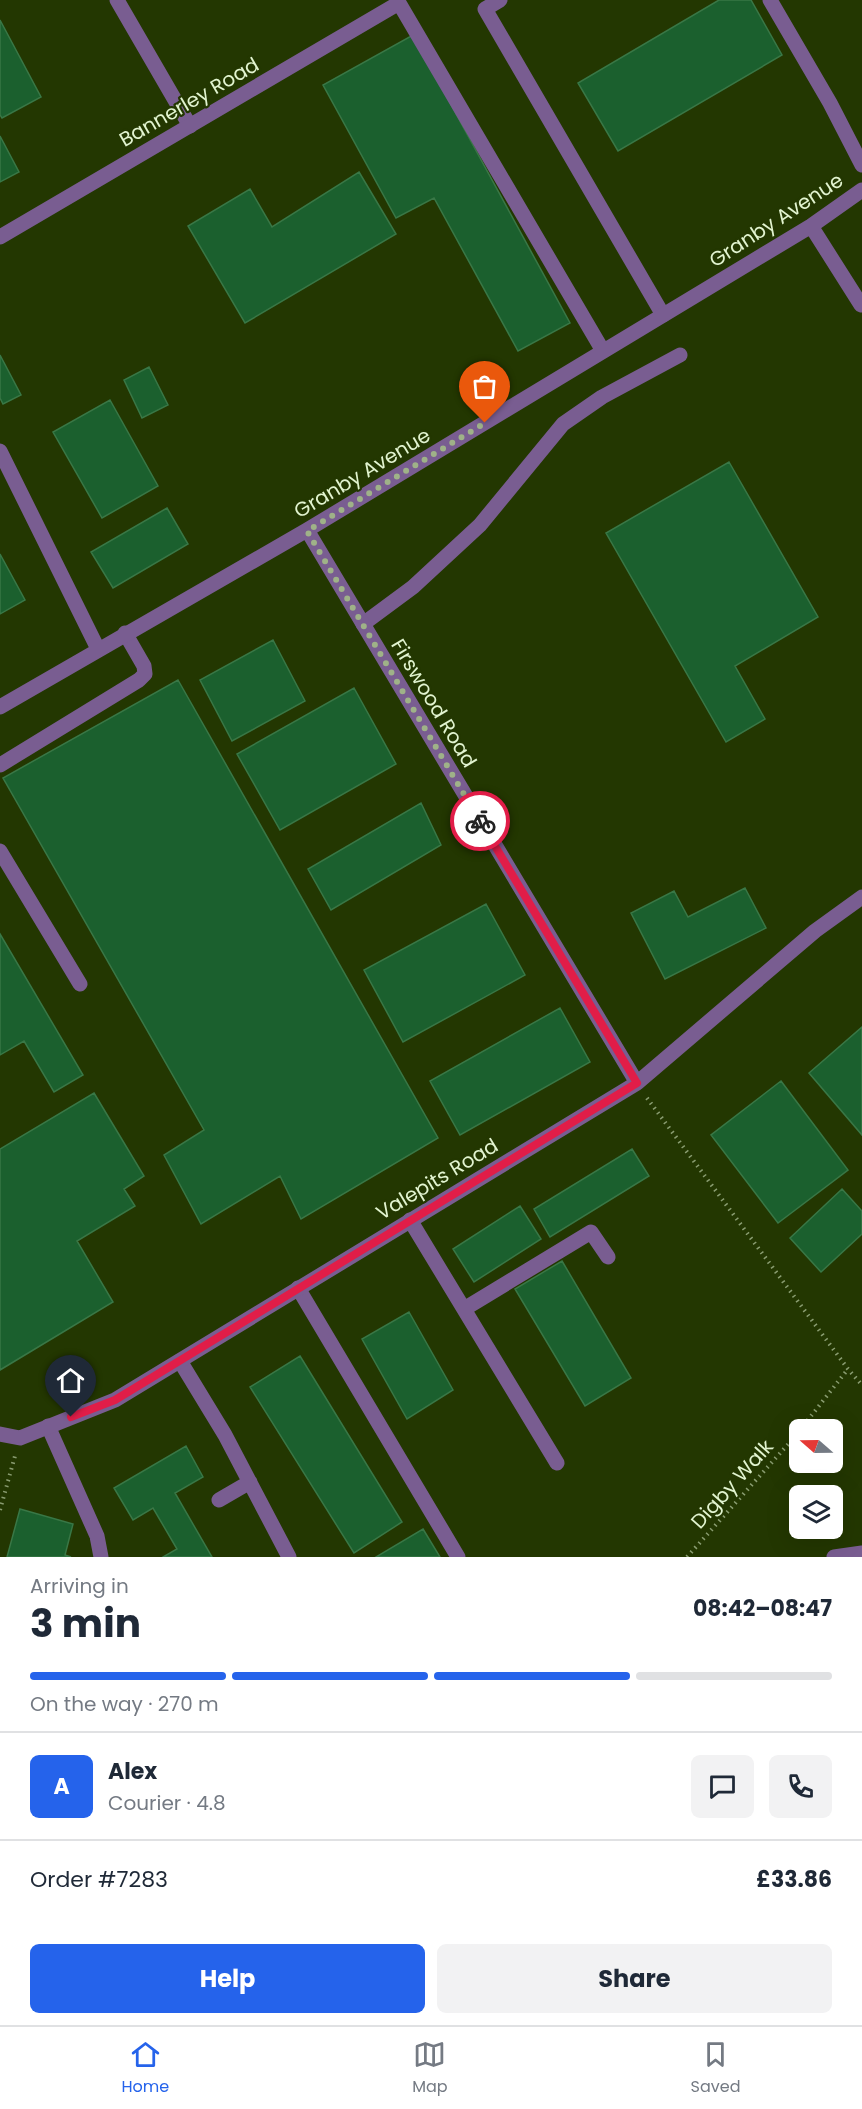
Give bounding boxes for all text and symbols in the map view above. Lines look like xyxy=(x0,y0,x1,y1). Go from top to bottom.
street label: Bannerley Road xyxy=(114,51,264,153)
street label: Granby Avenue xyxy=(704,166,848,274)
pin xyxy=(459,361,510,423)
icon: bag xyxy=(468,370,501,403)
street label: Granby Avenue xyxy=(289,421,435,525)
street label: Firswood Road xyxy=(384,633,484,773)
courier xyxy=(450,791,510,851)
icon: bike xyxy=(464,805,497,838)
street label: Valepits Road xyxy=(371,1131,503,1227)
pin xyxy=(45,1355,96,1417)
icon: home xyxy=(54,1364,87,1397)
north arrow xyxy=(789,1419,843,1473)
map controls xyxy=(789,1419,843,1539)
street label: Digby Walk xyxy=(684,1433,780,1535)
button: layers xyxy=(789,1485,843,1539)
text: Arriving in xyxy=(30,1572,129,1600)
text: 08:42–08:47 xyxy=(693,1593,832,1624)
text: 3 min xyxy=(30,1596,141,1651)
text: On the way · 270 m xyxy=(30,1690,219,1718)
button: chat xyxy=(691,1755,754,1818)
button: phone xyxy=(769,1755,832,1818)
text: Alex xyxy=(108,1756,157,1787)
text: A xyxy=(53,1771,70,1802)
text: Courier · 4.8 xyxy=(108,1789,226,1817)
text: Order #7283 xyxy=(30,1864,168,1895)
text: £33.86 xyxy=(756,1864,832,1895)
button: Help xyxy=(30,1944,425,2013)
button: Share xyxy=(437,1944,832,2013)
tab: Home xyxy=(121,2038,169,2099)
tab: Map xyxy=(412,2038,448,2099)
tab: Saved xyxy=(691,2038,740,2099)

